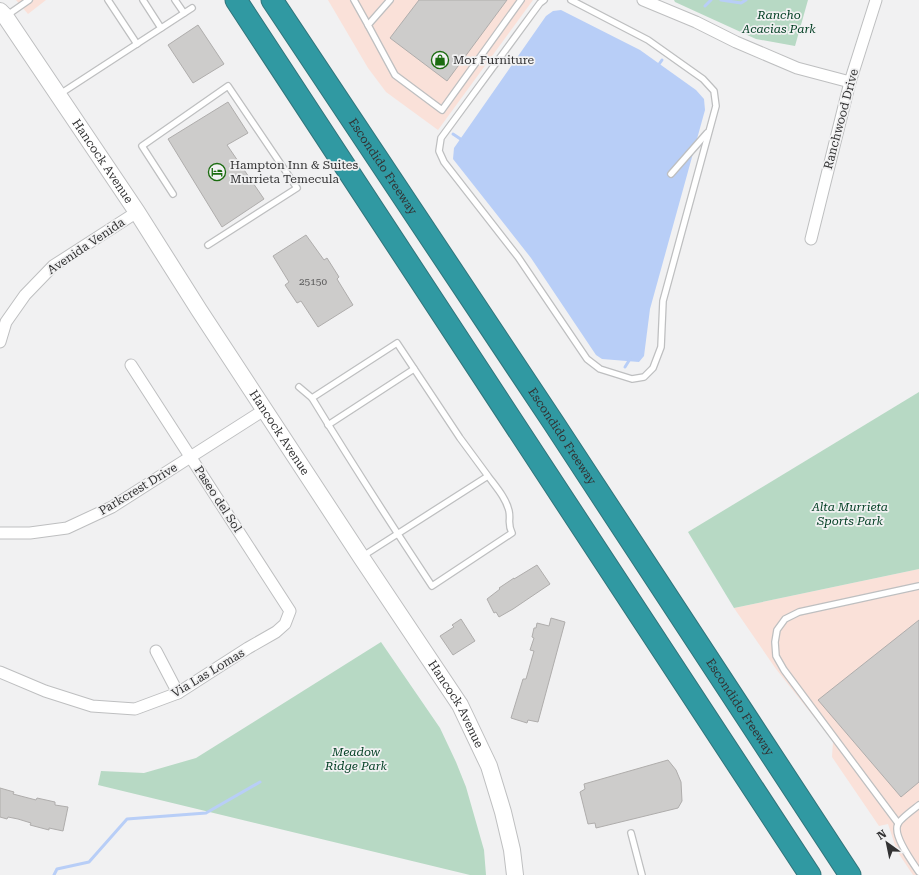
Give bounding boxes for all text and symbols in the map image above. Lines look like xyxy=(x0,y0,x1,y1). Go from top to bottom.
park label: Rancho Acacias Park xyxy=(741,8,816,36)
shop icon: Mor Furniture xyxy=(430,50,450,70)
place label: Mor Furniture xyxy=(453,53,535,67)
street label: Ranchwood Drive xyxy=(821,67,861,171)
street label: Hancock Avenue xyxy=(69,116,136,206)
street label: Escondido Freeway xyxy=(346,116,421,218)
place label: Hampton Inn & Suites Murrieta Temecula xyxy=(230,158,358,186)
hotel icon: Hampton Inn & Suites Murrieta Temecula xyxy=(207,162,227,182)
street label: Avenida Venida xyxy=(45,215,128,277)
house number: 25150 xyxy=(299,276,327,287)
street label: Escondido Freeway xyxy=(525,385,600,488)
street label: Hancock Avenue xyxy=(247,388,313,478)
street label: Parkcrest Drive xyxy=(96,460,180,518)
street label: Paseo del Sol xyxy=(191,463,245,535)
park label: Alta Murrieta Sports Park xyxy=(811,500,888,528)
street label: Via Las Lomas xyxy=(169,646,247,700)
street label: Escondido Freeway xyxy=(703,656,777,759)
street label: Hancock Avenue xyxy=(425,658,486,750)
park label: Meadow Ridge Park xyxy=(324,745,387,773)
north arrow xyxy=(867,823,907,863)
text: N xyxy=(875,827,889,843)

